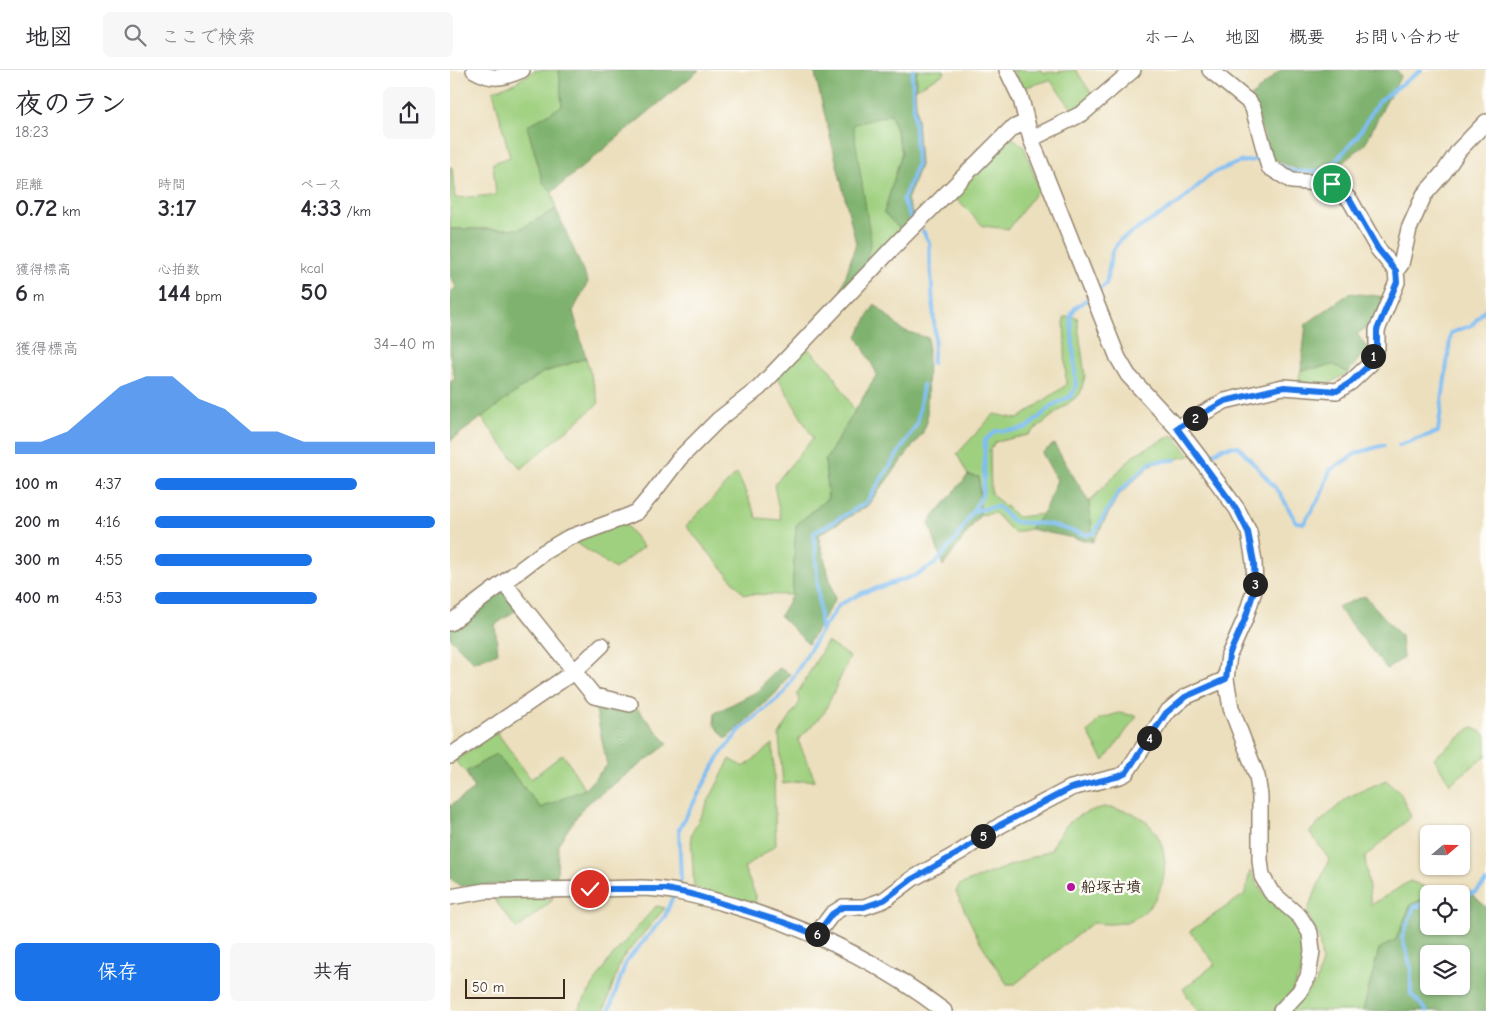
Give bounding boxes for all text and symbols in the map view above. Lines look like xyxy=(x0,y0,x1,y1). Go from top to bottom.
search box xyxy=(103,12,453,57)
icon: search xyxy=(121,21,149,49)
text: 地図 xyxy=(25,23,73,51)
text: ここで検索 xyxy=(161,26,256,48)
text: ホーム xyxy=(1144,27,1197,48)
text: 地図 xyxy=(1225,27,1261,48)
text: 概要 xyxy=(1289,27,1325,48)
text: お問い合わせ xyxy=(1353,27,1461,48)
button: share xyxy=(383,87,435,139)
text: 夜のラン xyxy=(15,88,127,120)
text: 18:23 xyxy=(15,123,49,141)
pin xyxy=(1311,163,1353,205)
icon: arrive xyxy=(1318,170,1346,198)
text: 距離 xyxy=(15,176,43,193)
text: 時間 xyxy=(158,176,186,193)
text: ペース xyxy=(300,176,342,193)
text: 0.72 xyxy=(15,193,58,222)
text: 3:17 xyxy=(158,193,196,222)
text: 4:33 xyxy=(300,193,342,222)
text: km xyxy=(58,203,81,220)
text: /km xyxy=(342,203,371,220)
text: kcal xyxy=(300,260,324,277)
text: 獲得標高 xyxy=(15,261,71,278)
text: 心拍数 xyxy=(158,261,200,278)
text: 50 xyxy=(300,277,328,306)
text: 6 xyxy=(15,278,28,307)
text: 144 xyxy=(158,278,191,307)
text: m xyxy=(28,288,44,305)
text: bpm xyxy=(191,288,222,305)
text: 34–40 m xyxy=(373,335,435,353)
text: 獲得標高 xyxy=(15,340,79,358)
pin: 1 xyxy=(1360,344,1386,368)
text: 1 xyxy=(1371,348,1376,365)
pin: 2 xyxy=(1182,406,1208,430)
text: 2 xyxy=(1192,410,1199,427)
text: 100 m xyxy=(15,475,58,493)
text: 4:37 xyxy=(95,475,121,493)
text: 200 m xyxy=(15,513,60,531)
text: 4:16 xyxy=(95,513,121,531)
text: 300 m xyxy=(15,551,60,569)
text: 4:55 xyxy=(95,551,123,569)
pin: 3 xyxy=(1242,572,1268,596)
text: 3 xyxy=(1252,576,1259,593)
text: 400 m xyxy=(15,589,59,607)
text: 4:53 xyxy=(95,589,122,607)
pin: 4 xyxy=(1136,726,1162,750)
text: 4 xyxy=(1146,730,1153,747)
pin: 5 xyxy=(970,824,996,848)
north arrow xyxy=(1420,825,1470,875)
map controls xyxy=(1420,825,1470,995)
text: 5 xyxy=(980,828,987,845)
pin xyxy=(569,868,611,910)
icon: check xyxy=(576,875,604,903)
place label: 船塚古墳 xyxy=(1081,878,1141,896)
marker: 船塚古墳 xyxy=(1065,881,1077,893)
button: locate xyxy=(1420,885,1470,935)
pin: 6 xyxy=(804,922,830,946)
text: 6 xyxy=(814,926,821,943)
button: 保存 xyxy=(15,943,220,1001)
button: 共有 xyxy=(230,943,435,1001)
button: layers xyxy=(1420,945,1470,995)
scale bar xyxy=(465,976,565,999)
text: 50 m xyxy=(472,979,504,996)

